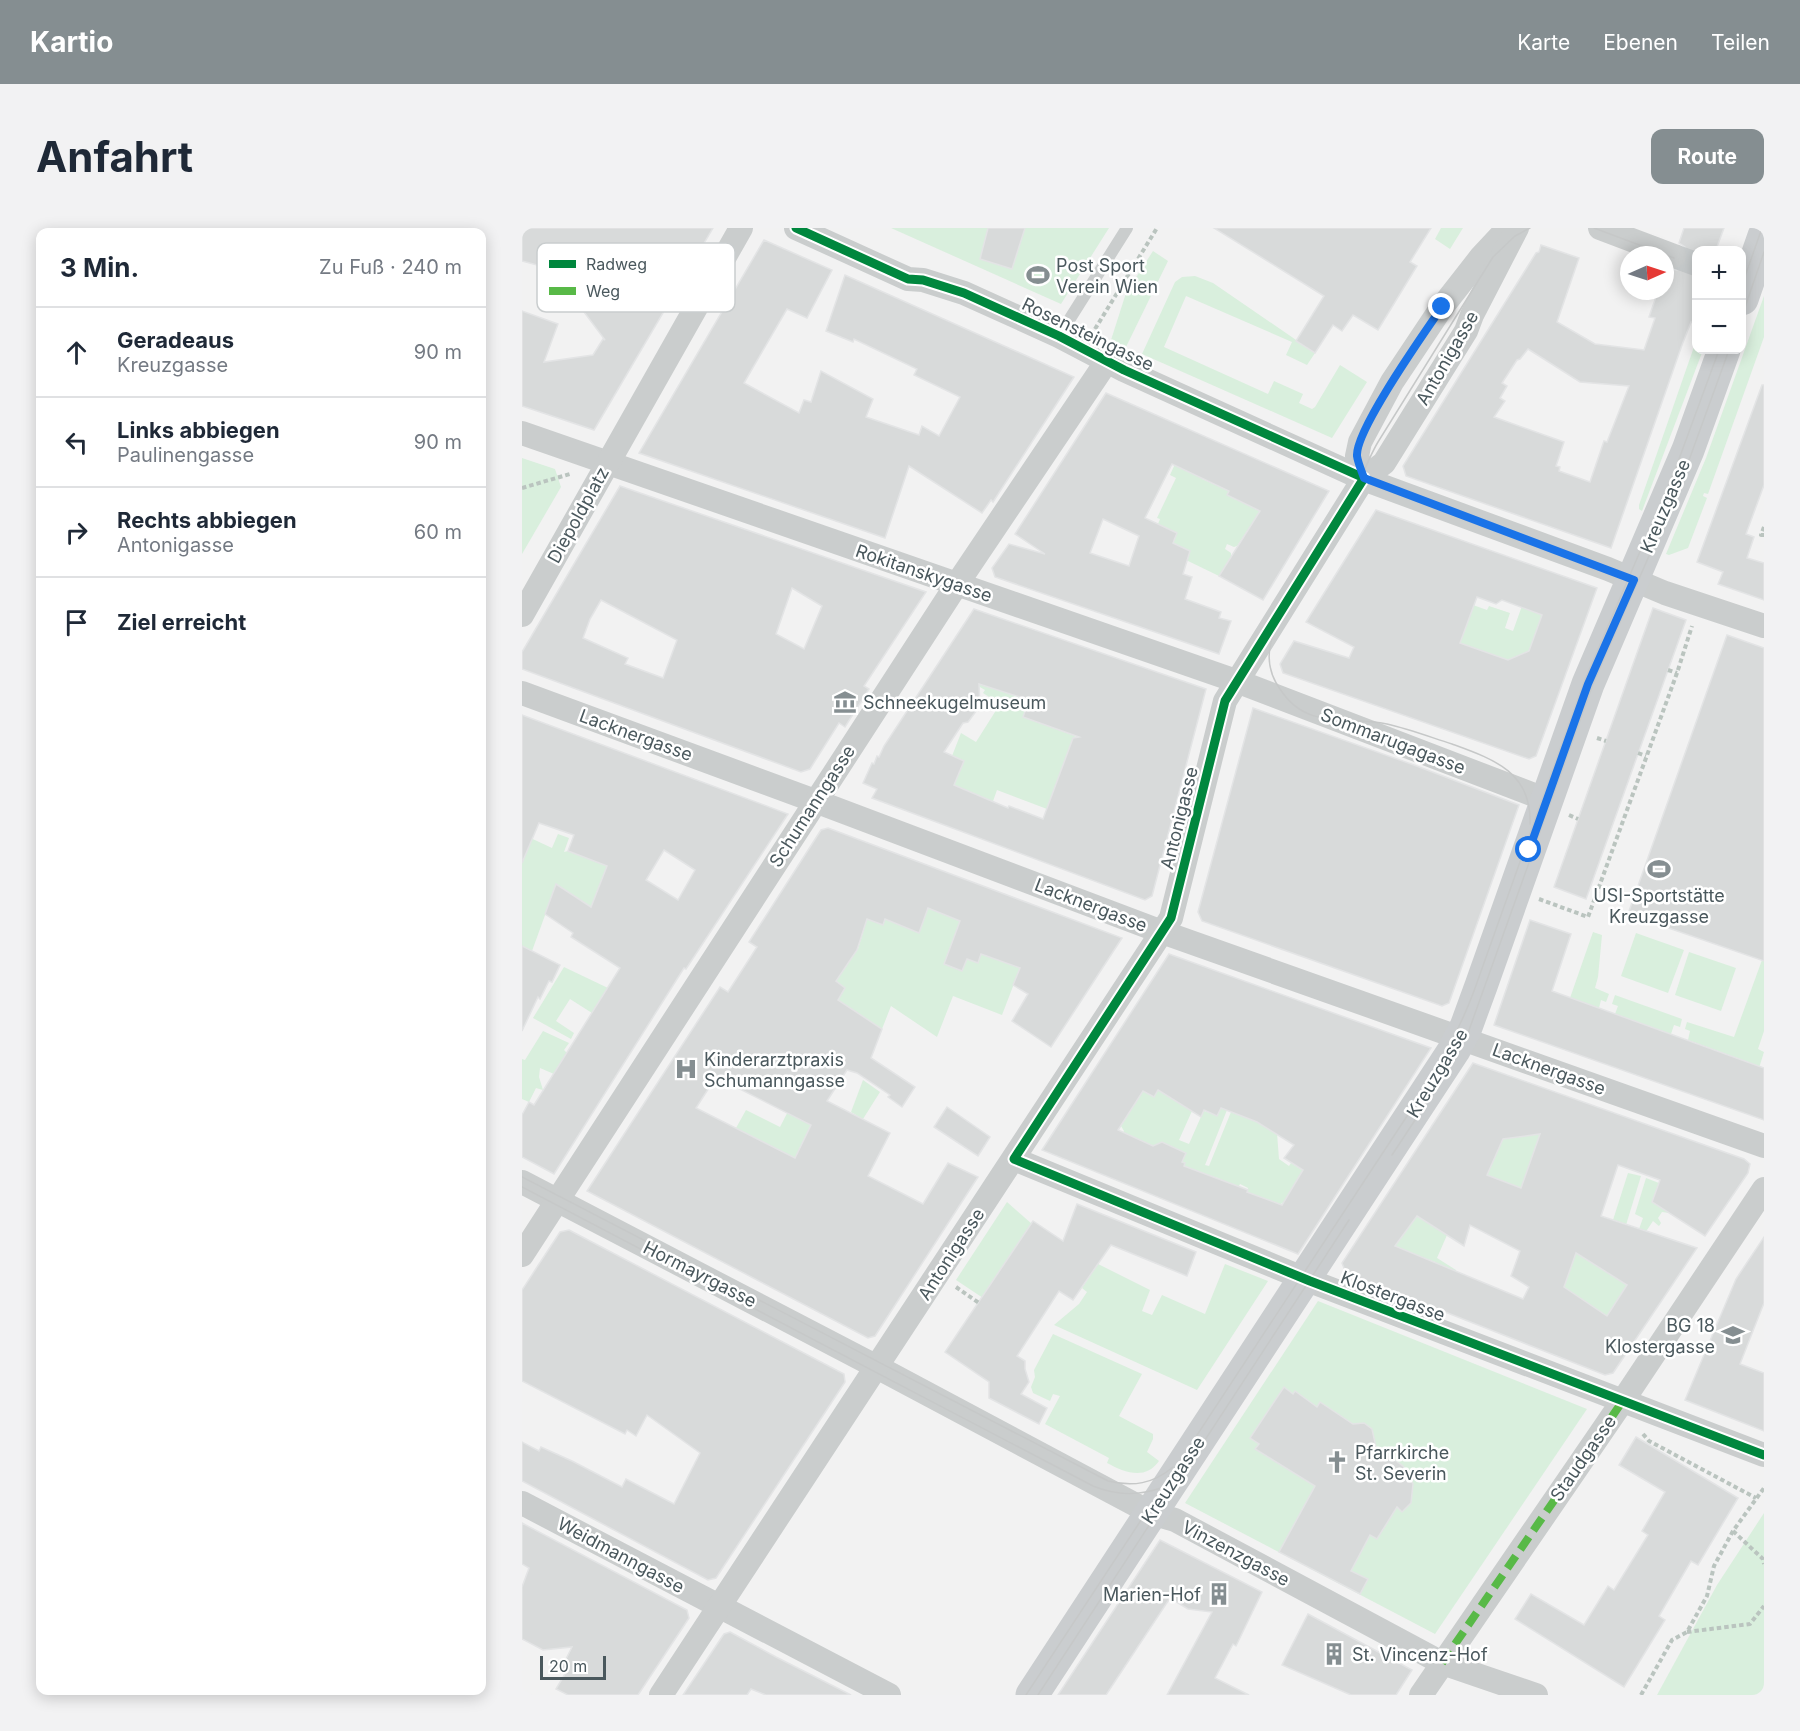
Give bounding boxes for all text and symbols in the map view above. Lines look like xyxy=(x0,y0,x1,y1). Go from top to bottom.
text: Kartio xyxy=(30,25,113,59)
text: Karte xyxy=(1517,30,1570,55)
text: Ebenen xyxy=(1603,30,1678,55)
text: Teilen xyxy=(1711,30,1770,55)
button: Route xyxy=(1651,129,1764,184)
text: Anfahrt xyxy=(36,131,193,182)
legend xyxy=(537,243,735,312)
north arrow xyxy=(1620,246,1674,300)
map controls xyxy=(1692,246,1746,354)
button: + xyxy=(1692,246,1746,300)
text: 3 Min. xyxy=(60,252,139,283)
text: Radweg xyxy=(586,254,647,274)
text: Zu Fuß · 240 m xyxy=(319,255,462,279)
place label: Post Sport Verein Wien xyxy=(1056,255,1158,297)
sports icon: Post Sport Verein Wien xyxy=(1025,262,1051,288)
text: Weg xyxy=(586,281,620,301)
street label: Rosensteingasse xyxy=(1019,293,1157,375)
route end xyxy=(1428,293,1454,319)
button: − xyxy=(1692,300,1746,354)
street label: Antonigasse xyxy=(1412,307,1482,409)
text: Geradeaus xyxy=(117,327,234,353)
icon: ahead xyxy=(60,336,93,369)
text: 90 m xyxy=(414,340,462,364)
text: Kreuzgasse xyxy=(117,353,228,377)
text: Links abbiegen xyxy=(117,417,280,443)
icon: left xyxy=(60,426,93,459)
text: 90 m xyxy=(414,430,462,454)
text: Paulinengasse xyxy=(117,443,254,467)
street label: Kreuzgasse xyxy=(1636,456,1694,556)
street label: Diepoldplatz xyxy=(543,463,613,567)
text: Rechts abbiegen xyxy=(117,507,297,533)
icon: right xyxy=(60,516,93,549)
text: 60 m xyxy=(414,520,462,544)
text: Antonigasse xyxy=(117,533,234,557)
street label: Rokitanskygasse xyxy=(853,540,995,606)
icon: arrive xyxy=(60,606,93,639)
text: Ziel erreicht xyxy=(117,609,246,635)
museum icon: Schneekugelmuseum xyxy=(832,689,858,715)
place label: Schneekugelmuseum xyxy=(863,692,1046,713)
street label: Sommarugagasse xyxy=(1318,704,1468,778)
street label: Lacknergasse xyxy=(577,705,695,765)
street label: Schumanngasse xyxy=(765,741,859,871)
street label: Antonigasse xyxy=(1156,764,1202,872)
route start xyxy=(1515,836,1541,862)
sports icon: USI-Sportstätte Kreuzgasse xyxy=(1646,856,1672,882)
street label: Lacknergasse xyxy=(1032,874,1150,936)
place label: USI-Sportstätte Kreuzgasse xyxy=(1593,885,1725,927)
street label: Kreuzgasse xyxy=(1402,1025,1472,1121)
street label: Lacknergasse xyxy=(1490,1039,1608,1099)
place label: Kinderarztpraxis Schumanngasse xyxy=(704,1049,845,1091)
hospital icon: Kinderarztpraxis Schumanngasse xyxy=(673,1056,699,1082)
street label: Antonigasse xyxy=(914,1204,988,1304)
street label: Hormayrgasse xyxy=(640,1236,760,1312)
street label: Klostergasse xyxy=(1338,1266,1448,1326)
place label: BG 18 Klostergasse xyxy=(1605,1315,1715,1357)
school or university icon: BG 18 Klostergasse xyxy=(1720,1322,1746,1348)
street label: Staudgasse xyxy=(1546,1411,1620,1505)
street label: Kreuzgasse xyxy=(1137,1432,1209,1528)
place label: Pfarrkirche St. Severin xyxy=(1355,1442,1449,1484)
church icon: Pfarrkirche St. Severin xyxy=(1324,1449,1350,1475)
street label: Weidmanngasse xyxy=(554,1513,688,1597)
street label: Vinzenzgasse xyxy=(1179,1516,1293,1590)
building icon: Marien-Hof xyxy=(1206,1581,1232,1607)
place label: Marien-Hof xyxy=(1103,1584,1201,1605)
building icon: St. Vincenz-Hof xyxy=(1321,1641,1347,1667)
place label: St. Vincenz-Hof xyxy=(1352,1644,1488,1665)
scale bar xyxy=(540,1653,606,1680)
text: 20 m xyxy=(549,1656,587,1676)

